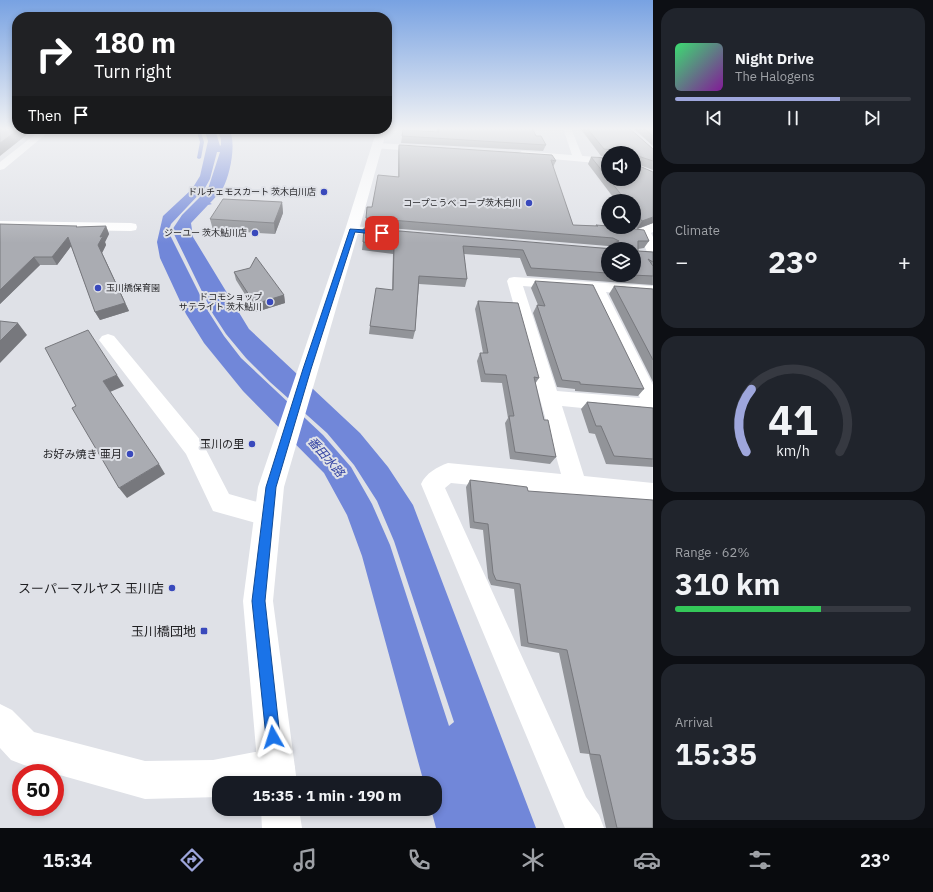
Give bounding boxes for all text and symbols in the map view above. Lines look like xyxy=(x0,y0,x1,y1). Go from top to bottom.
text: 180 m xyxy=(94,24,176,61)
icon: right xyxy=(28,28,80,80)
text: Night Drive xyxy=(735,49,814,68)
text: Turn right xyxy=(94,60,172,83)
text: The Halogens xyxy=(735,68,815,85)
icon: arrive xyxy=(70,104,92,126)
text: Then xyxy=(28,106,62,125)
icon: previous xyxy=(703,107,725,129)
icon: pause xyxy=(782,107,804,129)
icon: next xyxy=(861,107,883,129)
map controls xyxy=(601,146,641,282)
button: sound xyxy=(601,146,641,186)
place label: ドルチェモスカート 茨木白川店 xyxy=(188,186,316,197)
marker: ドルチェモスカート 茨木白川店 xyxy=(319,187,329,197)
button: search xyxy=(601,194,641,234)
place label: コープこうべ コープ茨木白川 xyxy=(403,197,521,208)
marker: コープこうべ コープ茨木白川 xyxy=(524,198,534,208)
pin xyxy=(365,216,399,250)
icon: arrive xyxy=(371,222,393,244)
text: Climate xyxy=(675,222,720,239)
place label: ジーユー 茨木鮎川店 xyxy=(164,227,247,238)
marker: ジーユー 茨木鮎川店 xyxy=(250,228,260,238)
button: layers xyxy=(601,242,641,282)
text: 23° xyxy=(768,242,818,281)
text: − xyxy=(675,247,688,276)
text: + xyxy=(898,247,911,276)
place label: 玉川橋保育園 xyxy=(106,282,160,293)
marker: 玉川橋保育園 xyxy=(93,283,103,293)
place label: ドコモショップ サテライト 茨木鮎川 xyxy=(179,291,262,312)
marker: ドコモショップ サテライト 茨木鮎川 xyxy=(265,297,275,307)
text: 41 xyxy=(768,392,818,446)
water label: 番田水路 xyxy=(305,434,348,480)
place label: 玉川の里 xyxy=(200,437,244,451)
marker: 玉川の里 xyxy=(247,439,257,449)
text: km/h xyxy=(776,441,810,460)
place label: お好み焼き 亜月 xyxy=(42,447,122,461)
marker: お好み焼き 亜月 xyxy=(125,449,135,459)
text: Range · 62% xyxy=(675,544,749,561)
text: 310 km xyxy=(675,564,780,603)
place label: スーパーマルヤス 玉川店 xyxy=(18,580,164,597)
marker: スーパーマルヤス 玉川店 xyxy=(167,583,177,593)
place label: 玉川橋団地 xyxy=(131,623,196,640)
marker: 玉川橋団地 xyxy=(199,626,209,636)
text: Arrival xyxy=(675,714,713,731)
position arrow xyxy=(252,716,294,758)
text: 15:35 xyxy=(675,734,757,773)
speed limit sign: 50 xyxy=(12,764,64,816)
text: 15:35 · 1 min · 190 m xyxy=(253,786,401,805)
icon: directions xyxy=(178,846,206,874)
icon: music xyxy=(291,846,319,874)
icon: phone xyxy=(405,846,433,874)
icon: climate xyxy=(519,846,547,874)
icon: car xyxy=(633,846,661,874)
icon: filters xyxy=(746,846,774,874)
text: 15:34 xyxy=(43,849,92,872)
text: 23° xyxy=(860,849,890,872)

